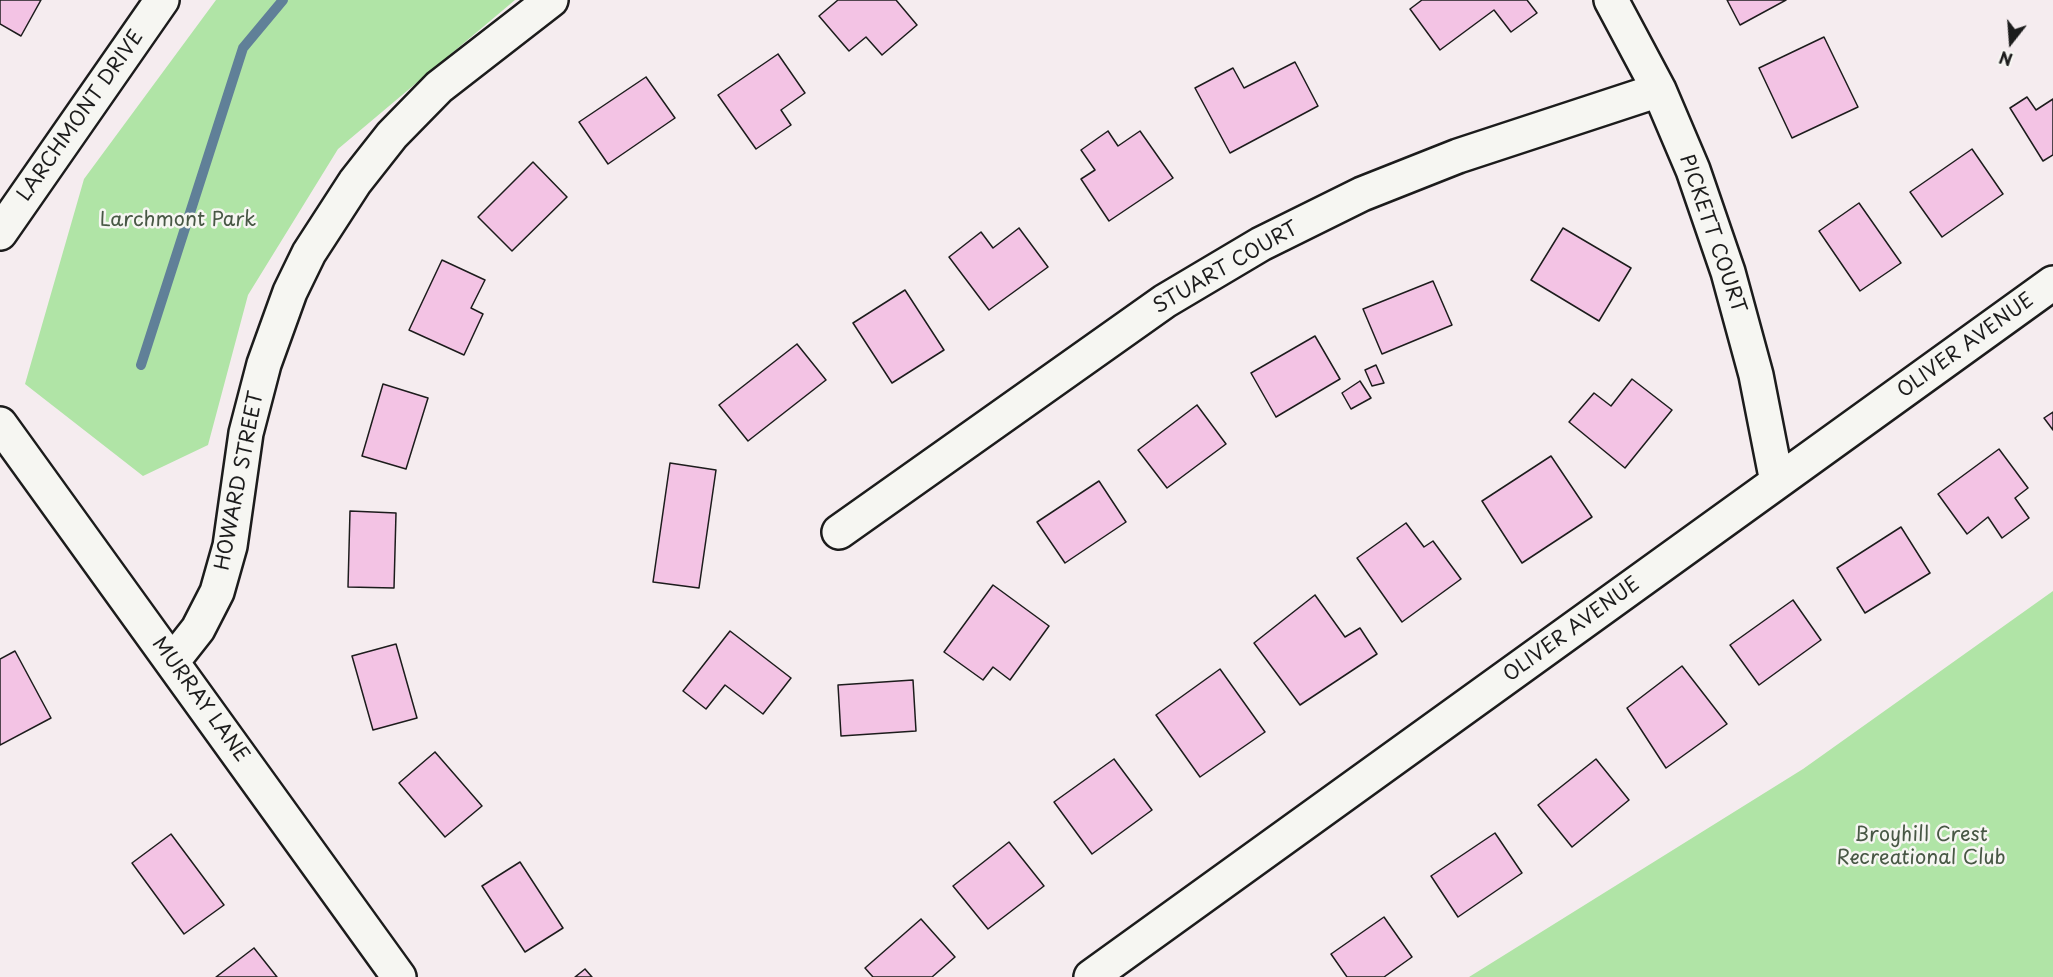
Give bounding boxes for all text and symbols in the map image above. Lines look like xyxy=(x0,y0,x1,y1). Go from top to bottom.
north arrow xyxy=(1981,12,2041,72)
street label: LARCHMONT DRIVE xyxy=(13,26,149,206)
text: N xyxy=(1996,46,2015,73)
street label: PICKETT COURT xyxy=(1674,152,1750,316)
park label: Larchmont Park xyxy=(100,208,256,232)
street label: STUART COURT xyxy=(1149,217,1303,319)
street label: OLIVER AVENUE xyxy=(1893,289,2039,403)
street label: HOWARD STREET xyxy=(211,389,269,573)
street label: OLIVER AVENUE xyxy=(1499,573,1645,687)
street label: MURRAY LANE xyxy=(147,633,253,767)
park label: Broyhill Crest Recreational Club xyxy=(1836,823,2006,870)

